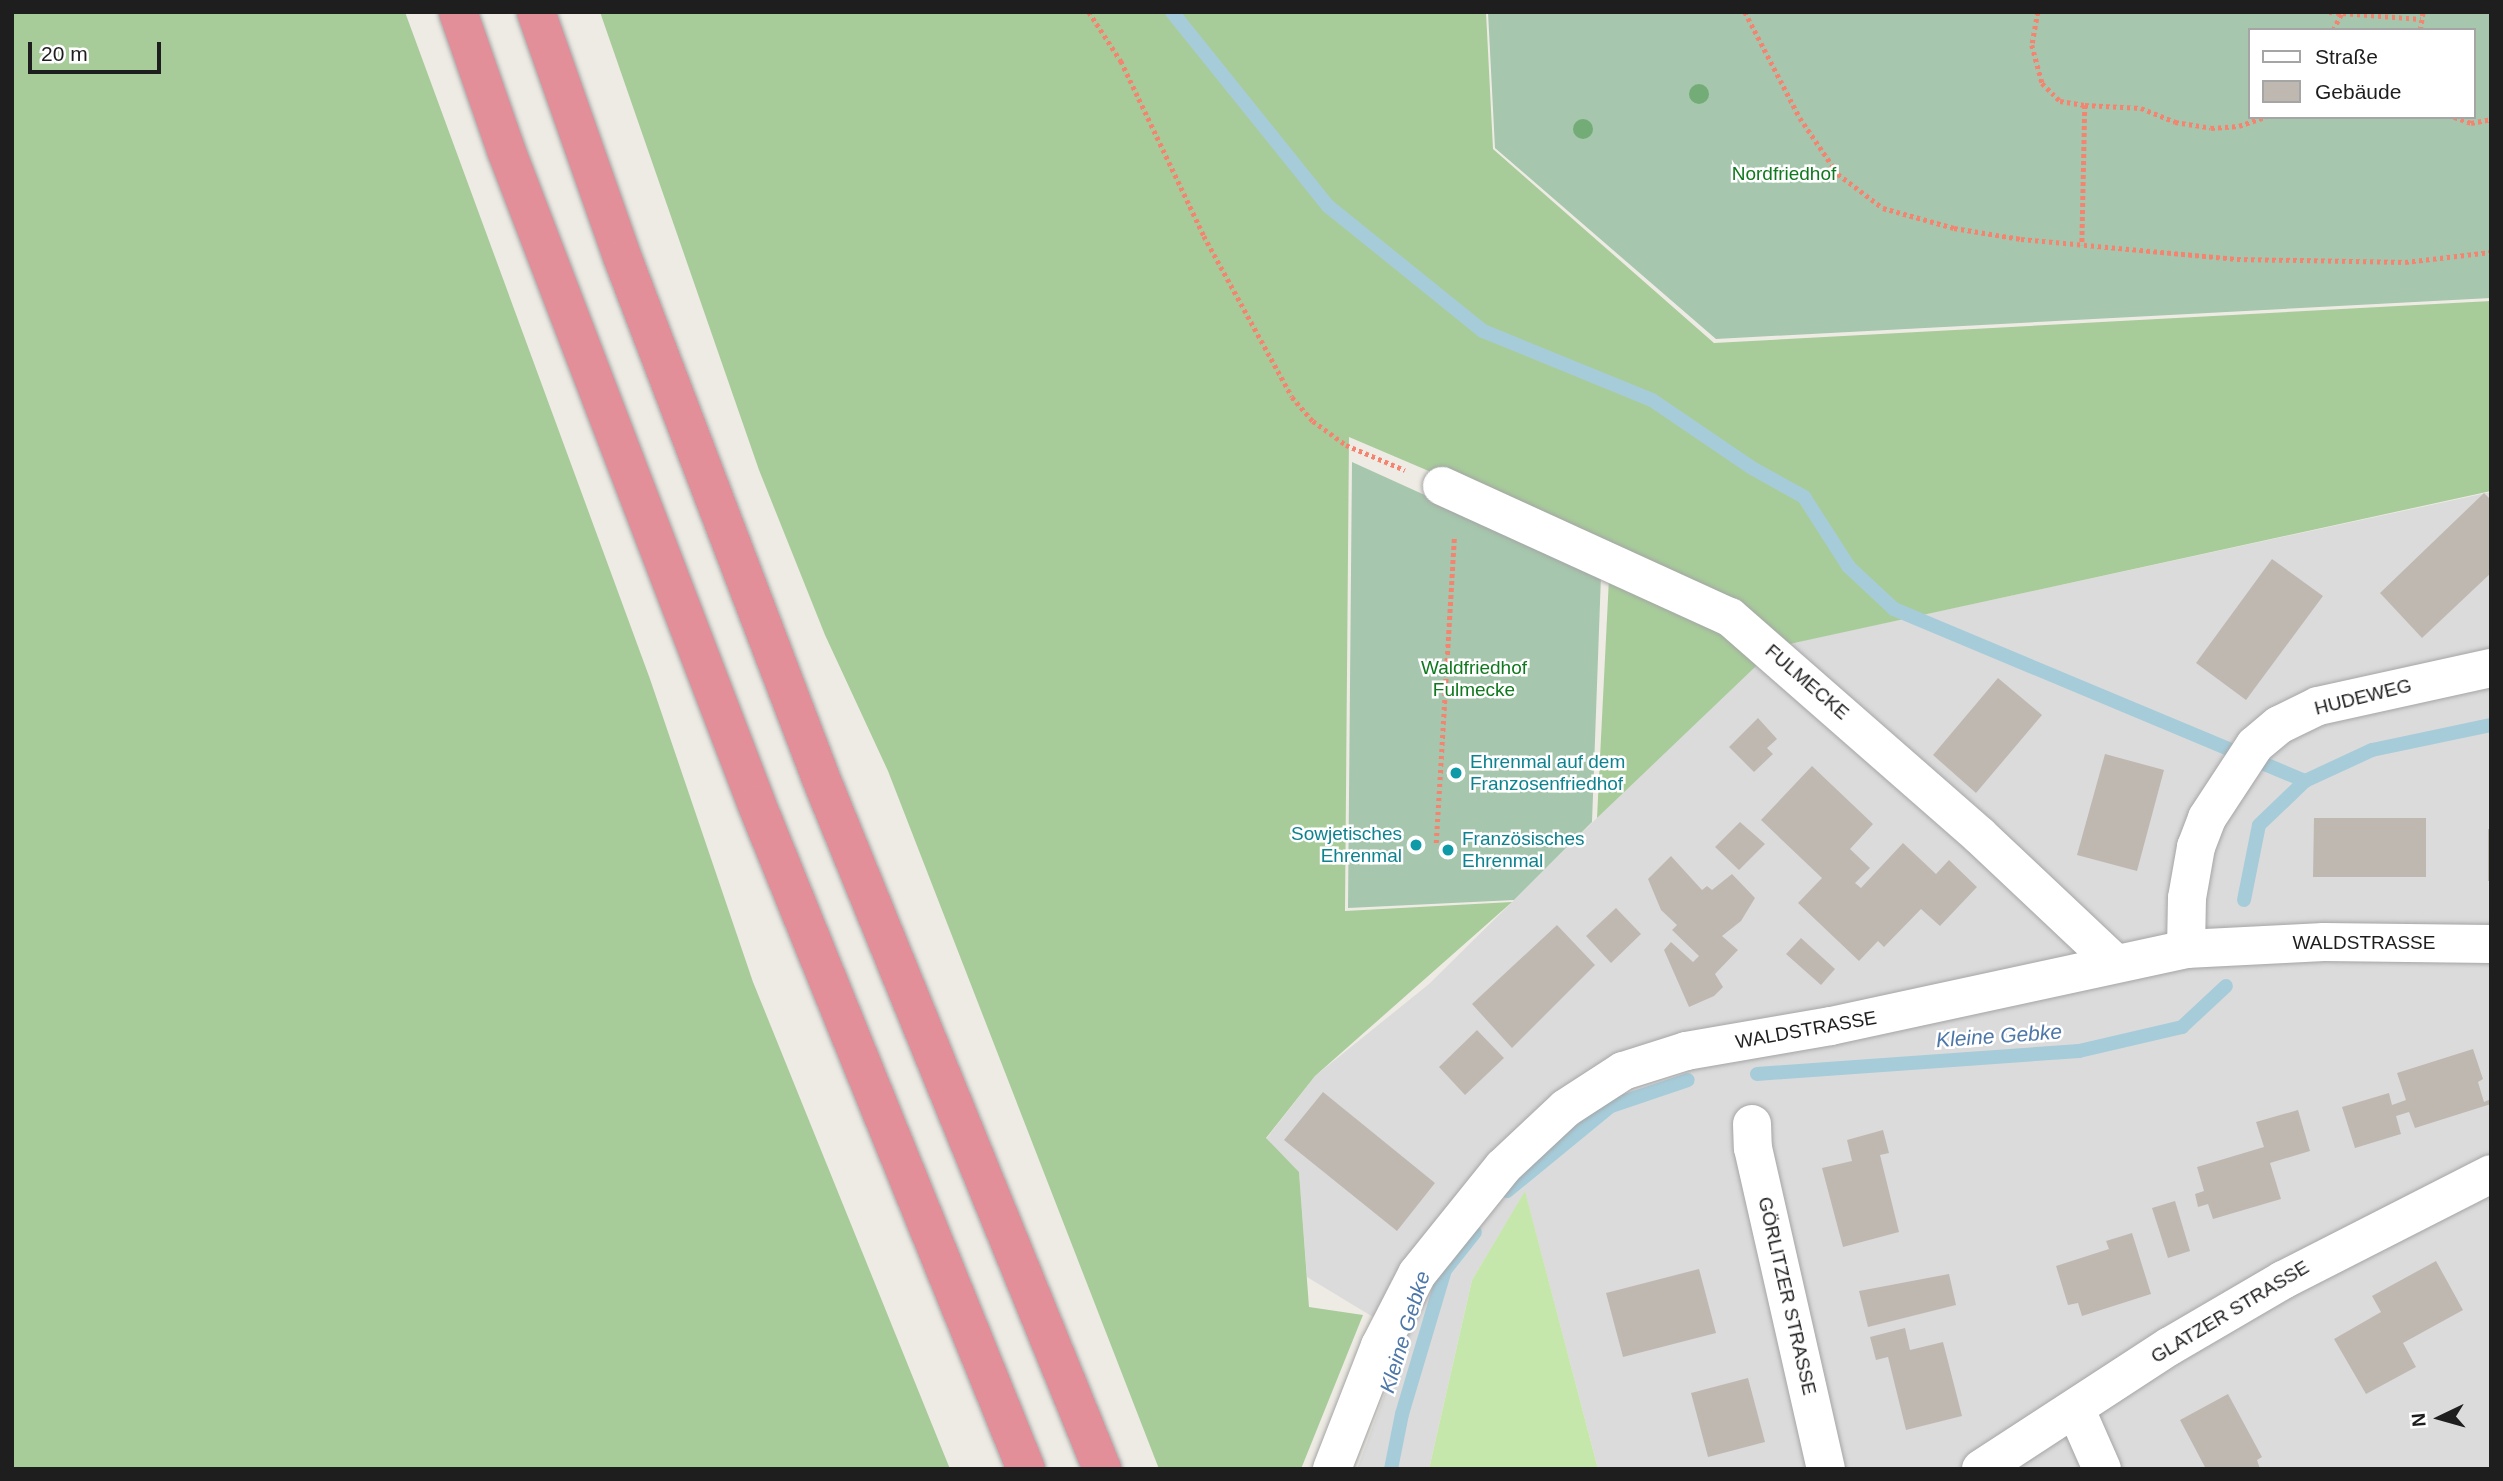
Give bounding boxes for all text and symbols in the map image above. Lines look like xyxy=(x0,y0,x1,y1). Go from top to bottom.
scale bar xyxy=(32,28,164,72)
legend xyxy=(2248,28,2475,119)
text: 20 m xyxy=(41,42,88,65)
text: Straße xyxy=(2315,45,2378,68)
text: Gebäude xyxy=(2315,80,2401,103)
park label: Nordfriedhof xyxy=(1732,163,1836,185)
street label: FULMECKE xyxy=(1760,639,1854,725)
park label: Waldfriedhof Fulmecke xyxy=(1421,657,1527,701)
street label: HUDEWEG xyxy=(2312,674,2414,720)
place label: Ehrenmal auf dem Franzosenfriedhof xyxy=(1470,751,1625,795)
marker: Ehrenmal auf dem Franzosenfriedhof xyxy=(1448,765,1464,781)
place label: Sowjetisches Ehrenmal xyxy=(1291,823,1402,867)
place label: Französisches Ehrenmal xyxy=(1462,828,1584,872)
marker: Sowjetisches Ehrenmal xyxy=(1408,837,1424,853)
marker: Französisches Ehrenmal xyxy=(1440,842,1456,858)
street label: WALDSTRASSE xyxy=(2293,932,2435,954)
street label: WALDSTRASSE xyxy=(1734,1006,1878,1054)
water label: Kleine Gebke xyxy=(1935,1019,2063,1053)
street label: GÖRLITZER STRASSE xyxy=(1753,1195,1821,1397)
street label: GLATZER STRASSE xyxy=(2147,1256,2313,1368)
water label: Kleine Gebke xyxy=(1375,1268,1435,1396)
north arrow xyxy=(2405,1383,2475,1453)
text: N xyxy=(2408,1412,2430,1428)

